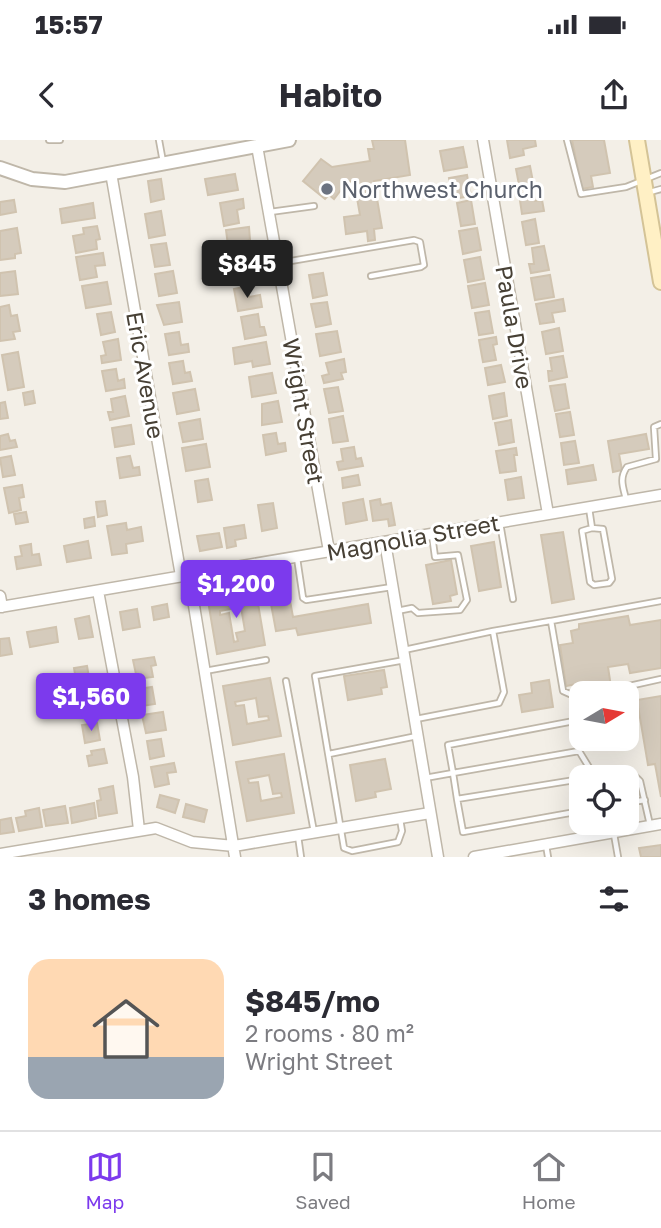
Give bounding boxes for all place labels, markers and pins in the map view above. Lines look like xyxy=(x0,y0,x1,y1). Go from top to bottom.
place label: Northwest Church xyxy=(341,175,543,203)
marker: Northwest Church xyxy=(319,181,335,197)
pin: $845 xyxy=(206,240,288,300)
pin: $1,200 xyxy=(179,560,293,620)
pin: $1,560 xyxy=(34,674,148,733)

